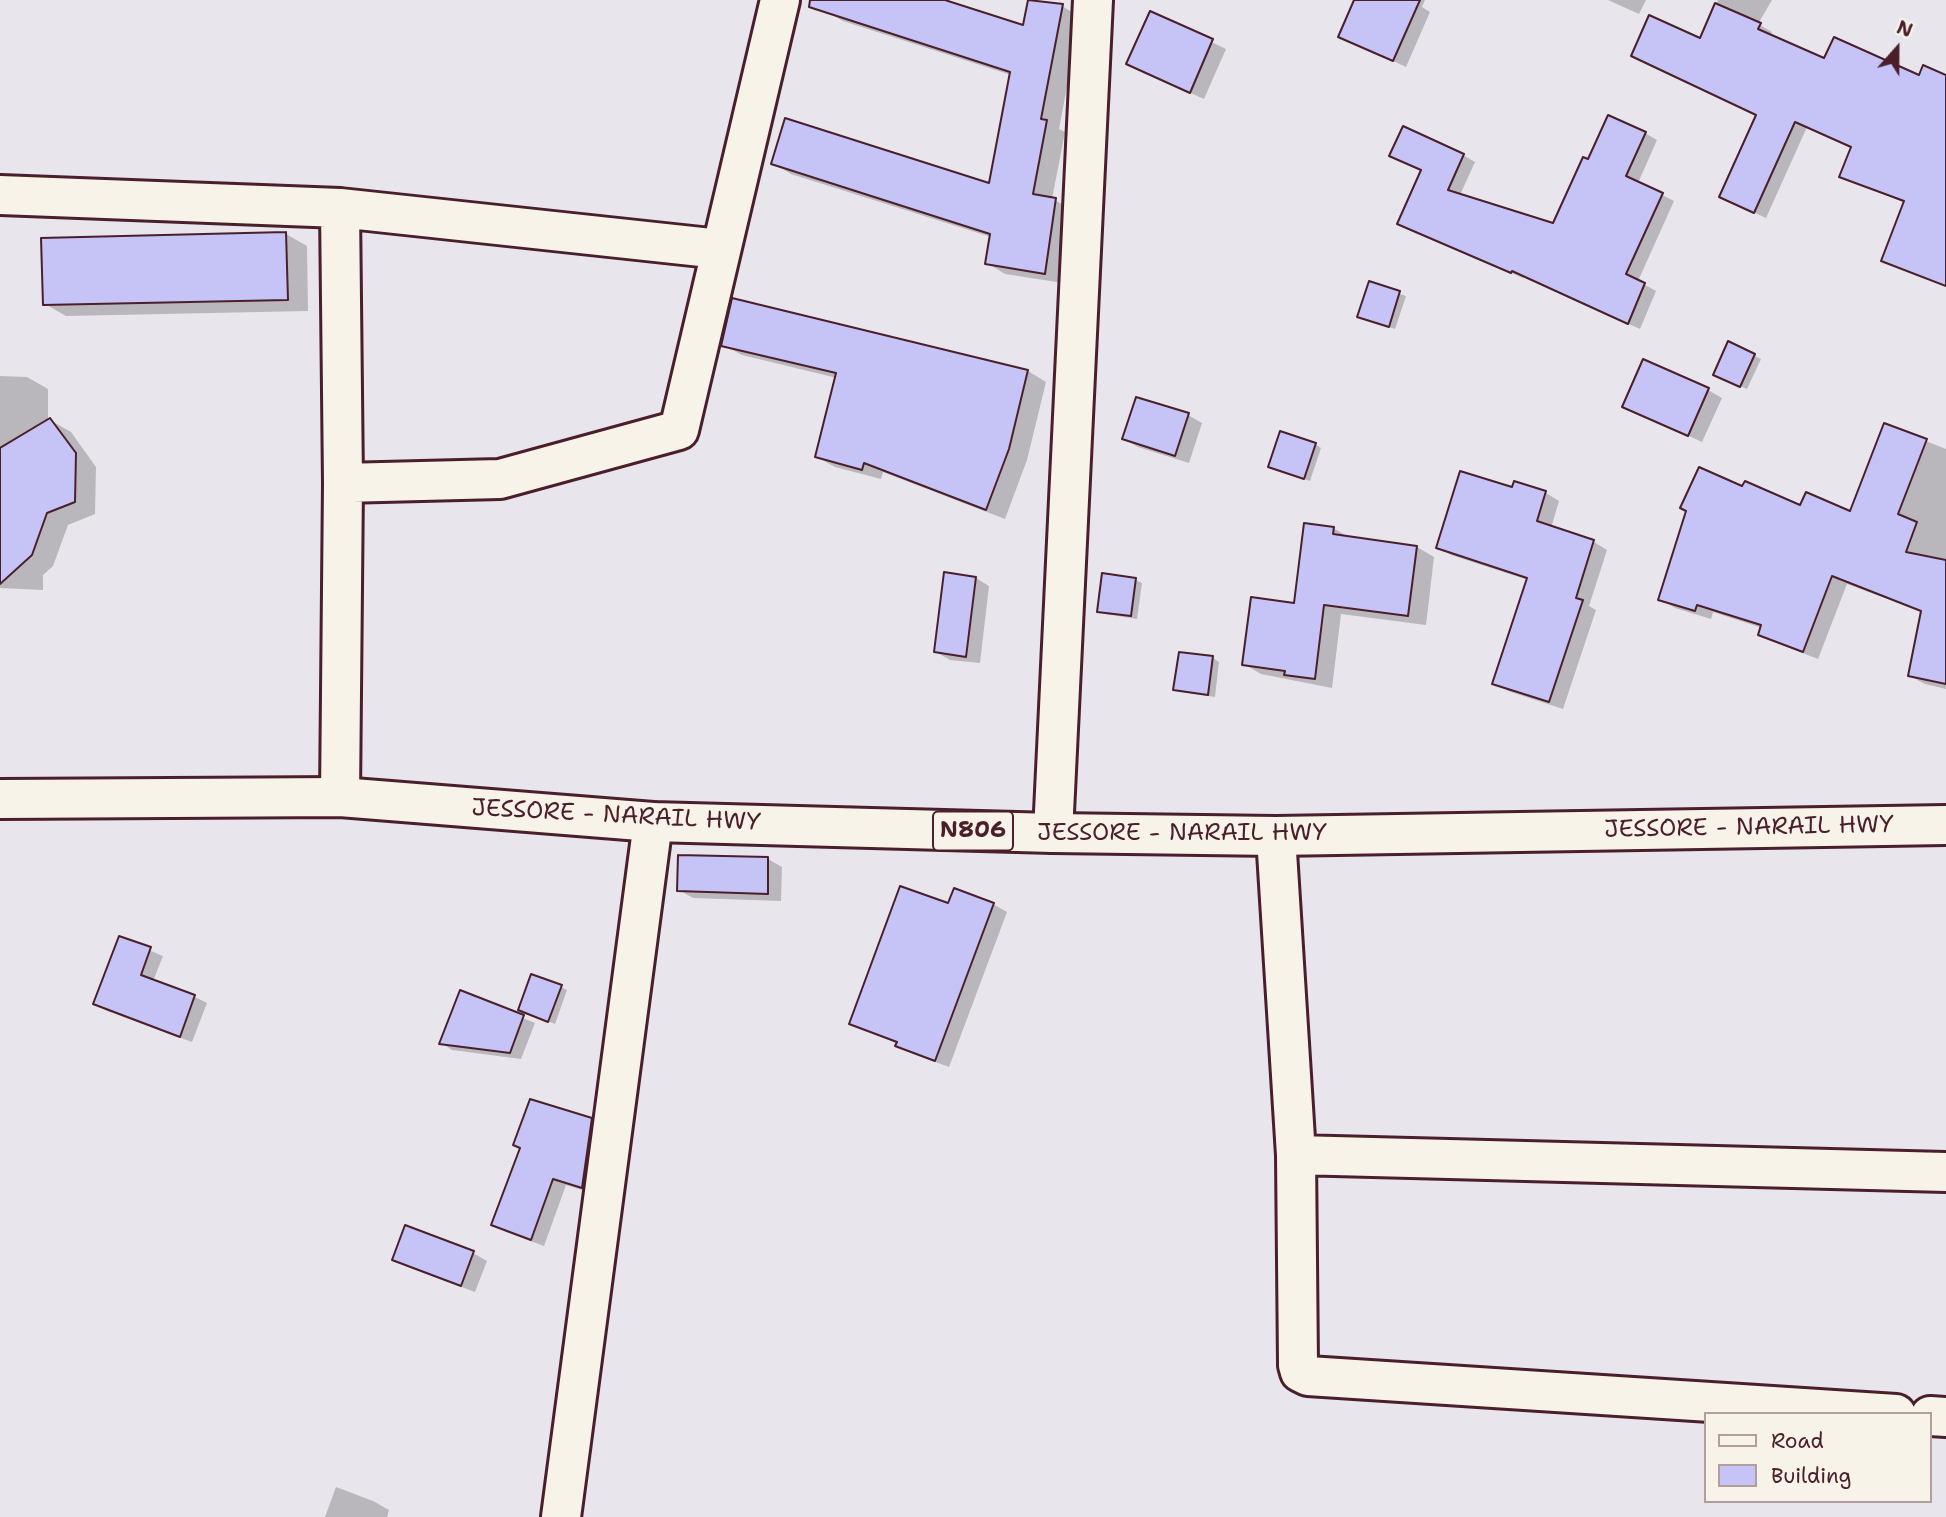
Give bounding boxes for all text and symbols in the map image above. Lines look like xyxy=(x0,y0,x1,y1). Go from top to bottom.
north arrow xyxy=(1862,14,1932,84)
text: N xyxy=(1893,15,1916,43)
street label: JESSORE - NARAIL HWY xyxy=(470,794,762,838)
road number: N806 xyxy=(933,811,1013,850)
street label: JESSORE - NARAIL HWY xyxy=(1604,811,1894,845)
street label: JESSORE - NARAIL HWY xyxy=(1037,820,1327,848)
legend xyxy=(1704,1412,1932,1503)
text: Road xyxy=(1771,1427,1824,1455)
text: Building xyxy=(1771,1462,1851,1490)

